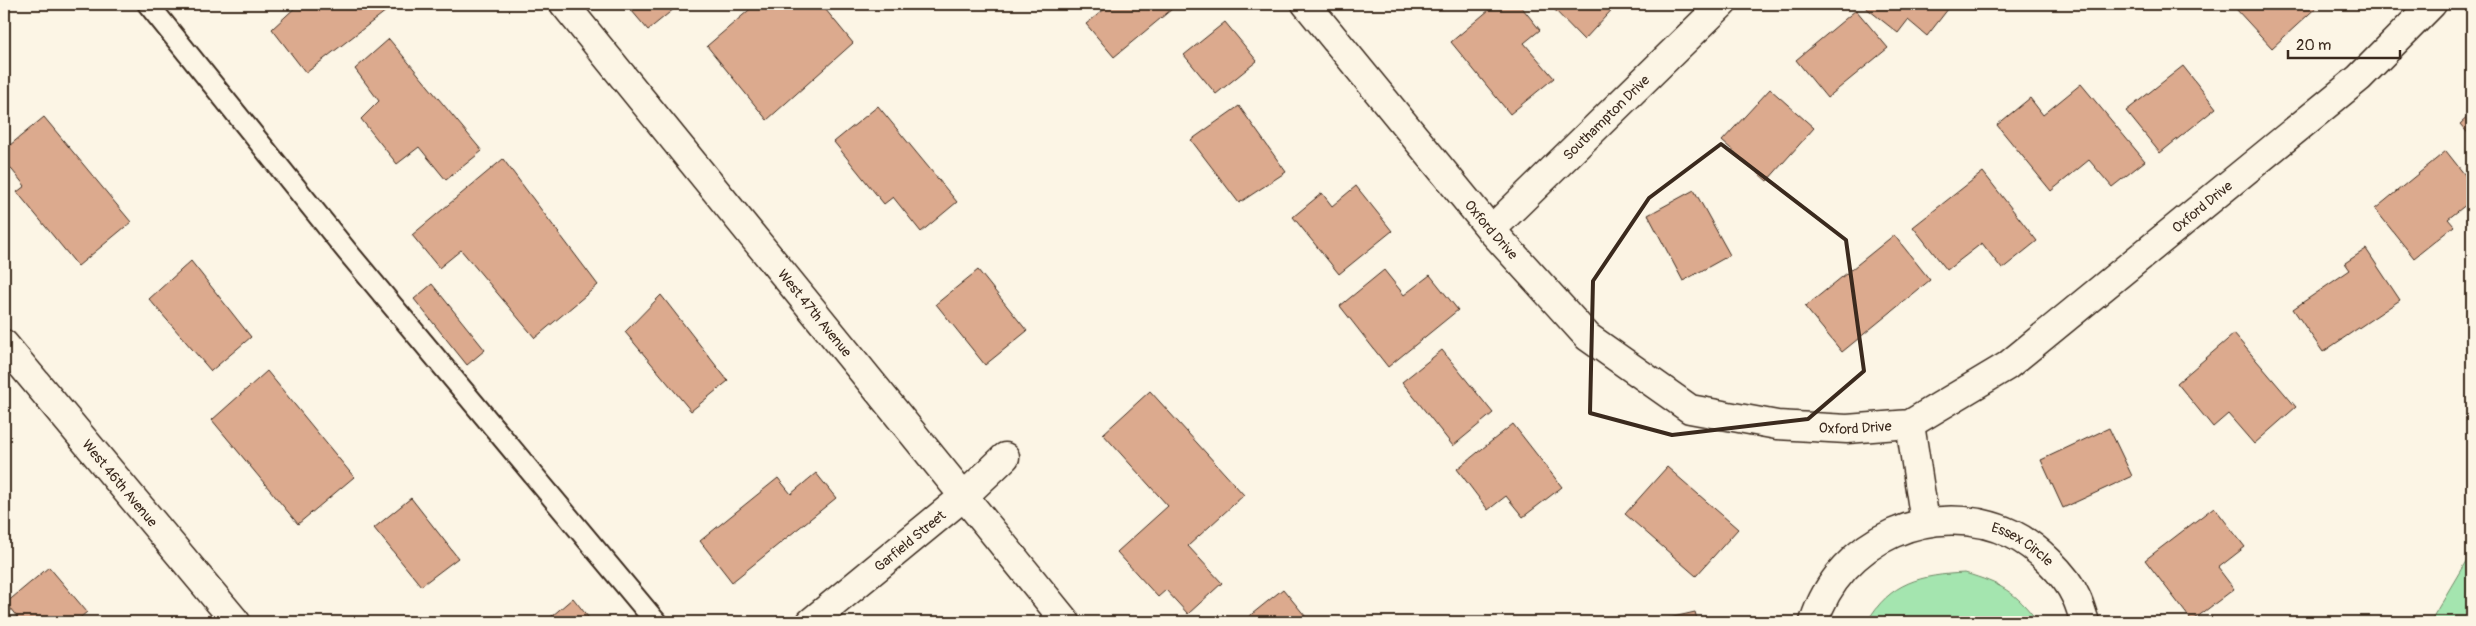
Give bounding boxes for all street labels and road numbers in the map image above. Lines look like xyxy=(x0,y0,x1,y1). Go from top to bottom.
street label: Southampton Drive xyxy=(1560,72,1653,164)
street label: Oxford Drive xyxy=(2169,177,2236,237)
street label: Oxford Drive xyxy=(1461,197,1521,263)
street label: West 47th Avenue xyxy=(774,266,855,360)
street label: Oxford Drive xyxy=(1818,417,1892,438)
street label: West 46th Avenue xyxy=(78,436,161,530)
street label: Garfield Street xyxy=(871,507,950,575)
street label: Essex Circle xyxy=(1989,519,2057,570)

